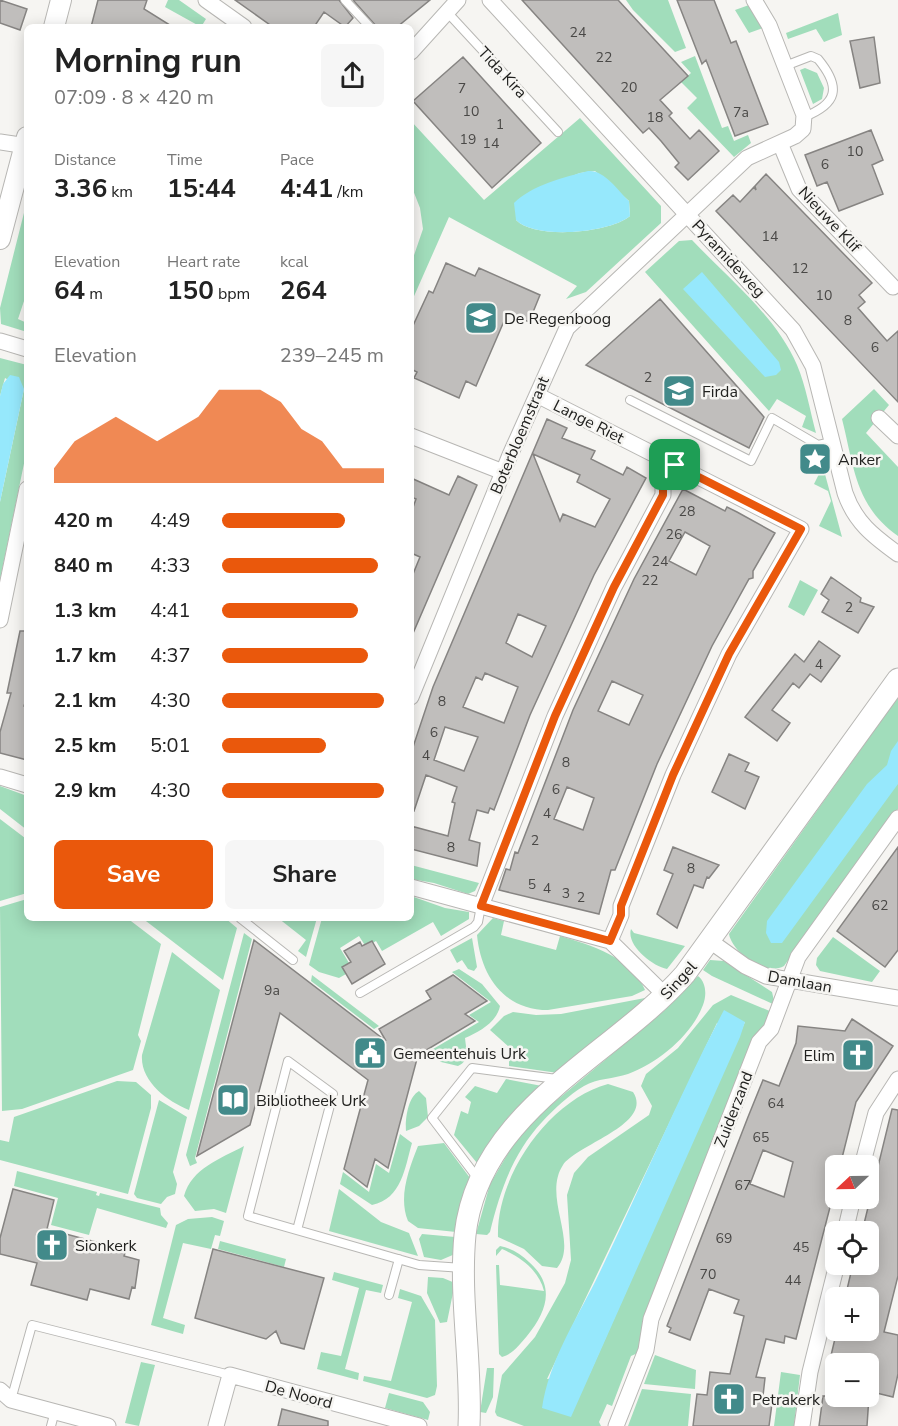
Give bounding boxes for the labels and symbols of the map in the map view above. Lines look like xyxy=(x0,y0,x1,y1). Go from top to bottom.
house number: 24 xyxy=(570,23,586,42)
street label: Tida Kira xyxy=(473,42,532,103)
house number: 22 xyxy=(596,48,612,67)
house number: 20 xyxy=(621,78,637,97)
house number: 7 xyxy=(458,79,466,98)
house number: 10 xyxy=(463,102,479,121)
house number: 7a xyxy=(733,103,749,122)
house number: 18 xyxy=(647,108,663,127)
house number: 1 xyxy=(496,115,504,134)
house number: 19 xyxy=(460,130,476,149)
house number: 14 xyxy=(483,134,499,153)
house number: 10 xyxy=(847,142,863,161)
house number: 6 xyxy=(821,155,829,174)
street label: Nieuwe Klif xyxy=(793,182,866,258)
street label: Pyramideweg xyxy=(687,215,770,302)
house number: 14 xyxy=(762,227,778,246)
house number: 12 xyxy=(792,259,808,278)
house number: 10 xyxy=(816,286,832,305)
school or university icon: De Regenboog xyxy=(463,300,499,336)
place label: De Regenboog xyxy=(504,308,611,330)
house number: 8 xyxy=(844,311,852,330)
house number: 6 xyxy=(871,338,879,357)
house number: 2 xyxy=(644,368,652,387)
street label: Boterbloemstraat xyxy=(485,373,555,498)
school or university icon: Firda xyxy=(661,373,697,409)
place label: Firda xyxy=(702,381,738,403)
street label: Lange Riet xyxy=(549,395,628,449)
pin xyxy=(649,439,700,490)
place icon: Anker xyxy=(797,441,833,477)
place label: Anker xyxy=(838,449,881,471)
house number: 28 xyxy=(679,502,695,521)
house number: 26 xyxy=(666,525,682,544)
house number: 24 xyxy=(652,552,668,571)
house number: 22 xyxy=(642,571,658,590)
house number: 2 xyxy=(845,598,853,617)
house number: 4 xyxy=(815,655,823,674)
house number: 8 xyxy=(438,692,446,711)
house number: 6 xyxy=(430,723,438,742)
house number: 4 xyxy=(422,746,430,765)
house number: 8 xyxy=(562,753,570,772)
house number: 6 xyxy=(552,780,560,799)
house number: 4 xyxy=(543,804,551,823)
house number: 2 xyxy=(531,831,539,850)
house number: 8 xyxy=(447,838,455,857)
house number: 8 xyxy=(687,859,695,878)
house number: 5 xyxy=(528,875,536,894)
house number: 4 xyxy=(543,879,551,898)
house number: 3 xyxy=(562,884,570,903)
house number: 2 xyxy=(577,888,585,907)
house number: 62 xyxy=(872,896,888,915)
street label: Singel xyxy=(655,956,702,1005)
street label: Damlaan xyxy=(766,966,834,998)
house number: 9a xyxy=(264,981,280,1000)
public building icon: Gemeentehuis Urk xyxy=(352,1035,388,1071)
church icon: Elim xyxy=(840,1037,876,1073)
place label: Gemeentehuis Urk xyxy=(393,1043,527,1065)
place label: Elim xyxy=(804,1045,835,1067)
street label: Zuiderzand xyxy=(709,1068,758,1151)
library icon: Bibliotheek Urk xyxy=(215,1082,251,1118)
place label: Bibliotheek Urk xyxy=(256,1090,367,1112)
house number: 64 xyxy=(768,1094,784,1113)
house number: 65 xyxy=(753,1128,769,1147)
north arrow xyxy=(825,1155,879,1209)
house number: 67 xyxy=(735,1176,751,1195)
church icon: Sionkerk xyxy=(34,1227,70,1263)
house number: 69 xyxy=(716,1229,732,1248)
place label: Sionkerk xyxy=(75,1235,138,1257)
house number: 45 xyxy=(793,1238,809,1257)
house number: 70 xyxy=(700,1265,716,1284)
house number: 44 xyxy=(785,1271,801,1290)
street label: De Noord xyxy=(263,1375,335,1415)
church icon: Petrakerk xyxy=(711,1381,747,1417)
place label: Petrakerk xyxy=(752,1389,821,1411)

